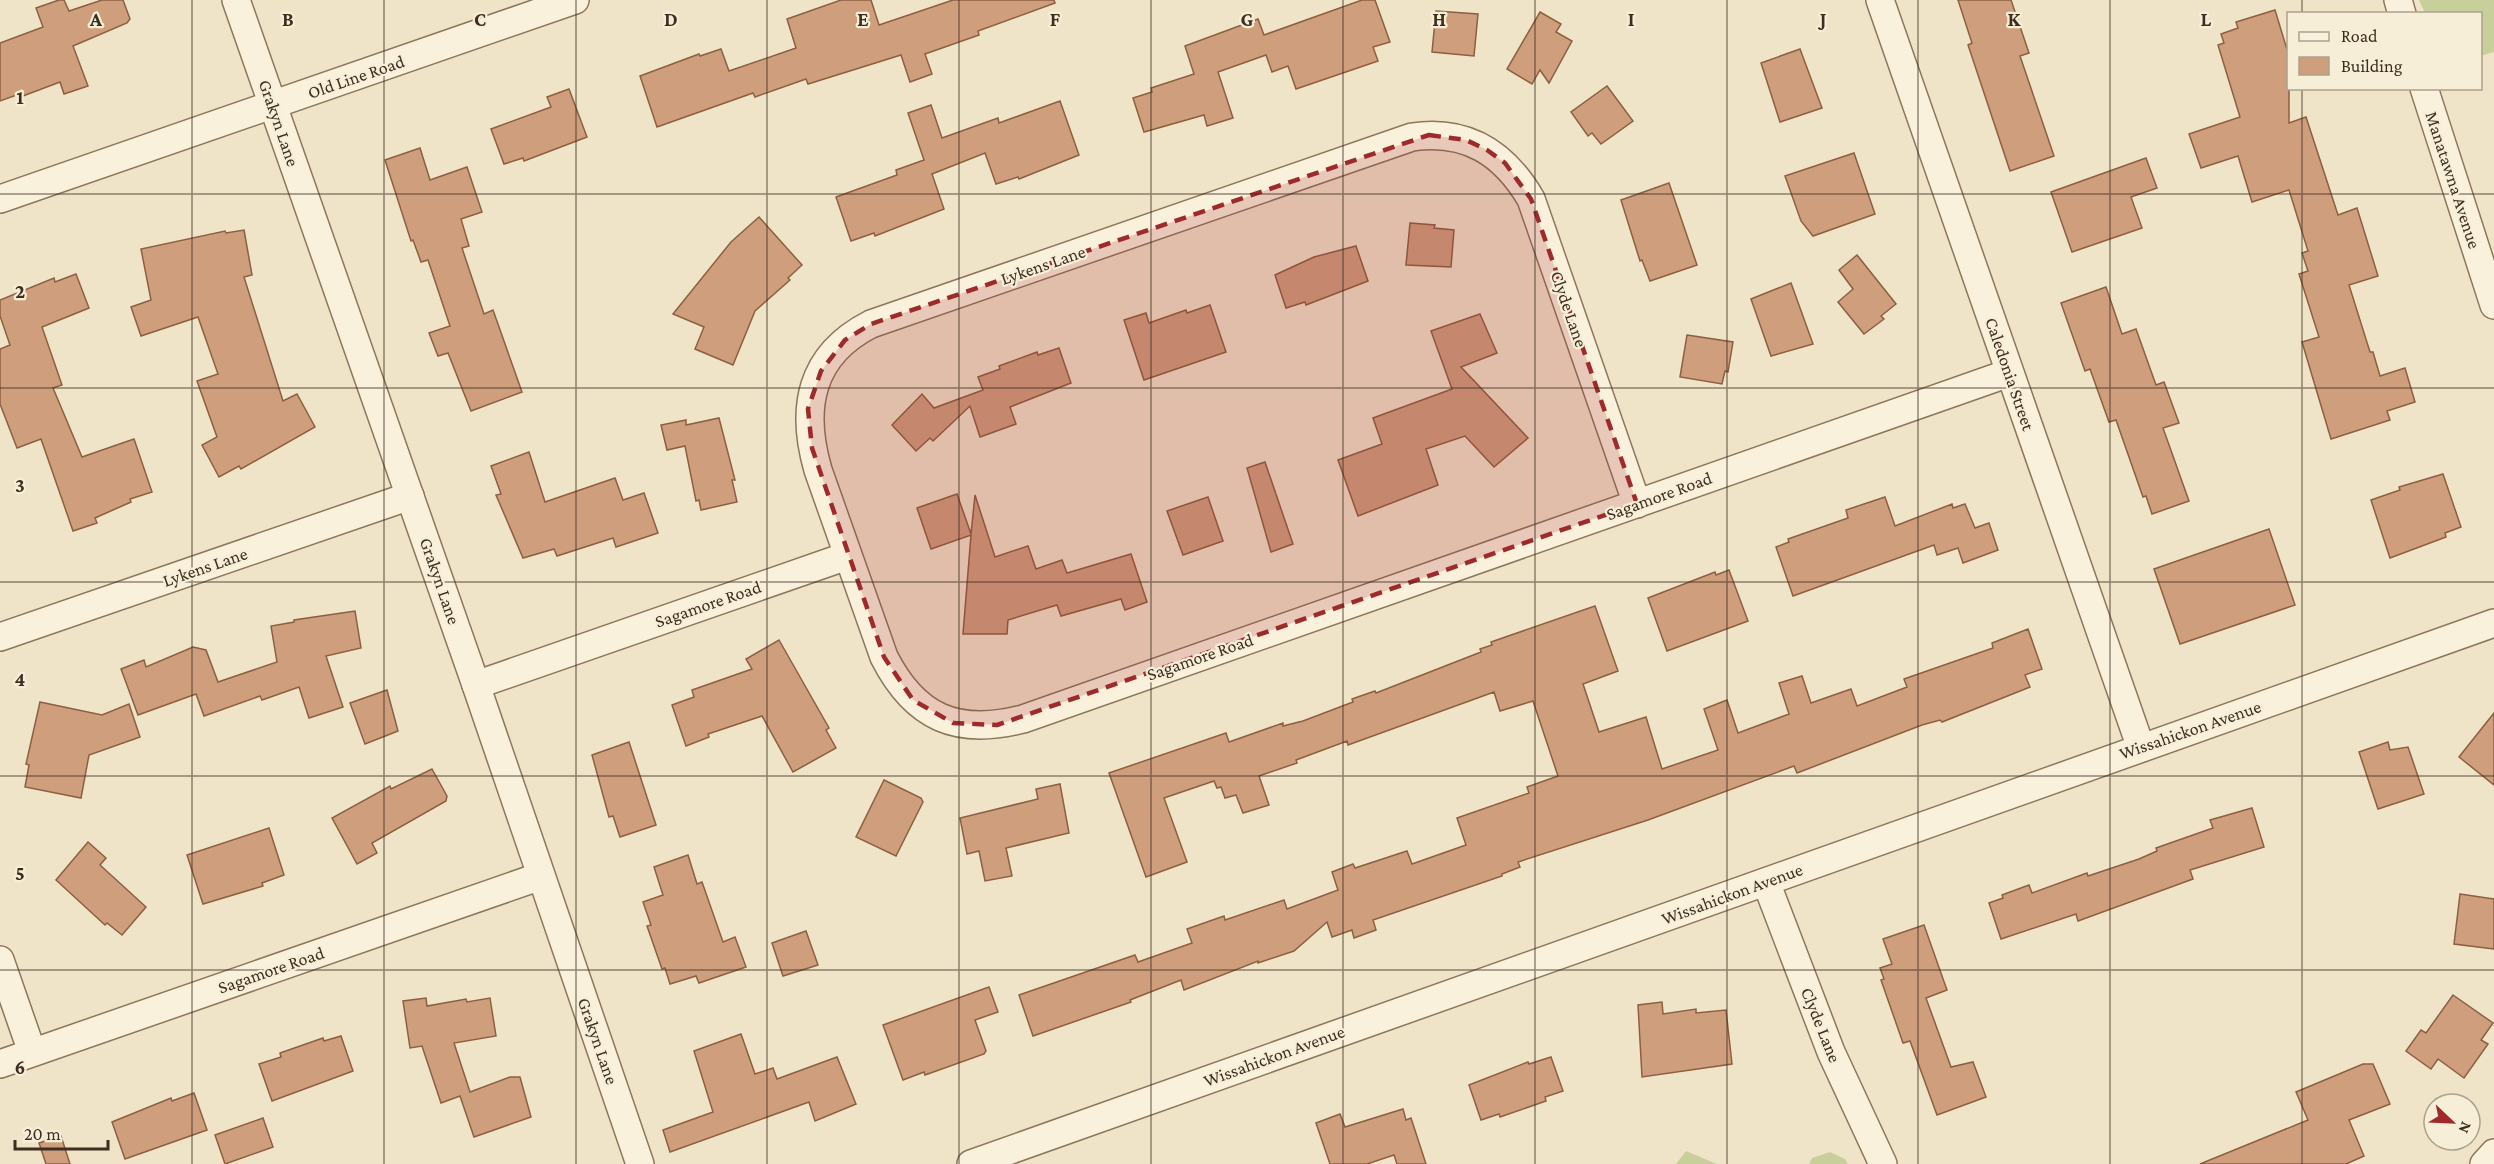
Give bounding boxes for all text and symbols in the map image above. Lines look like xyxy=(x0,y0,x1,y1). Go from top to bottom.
text: A xyxy=(89,8,103,30)
text: B xyxy=(282,8,294,30)
text: C xyxy=(474,8,486,30)
text: D xyxy=(664,8,678,30)
text: E xyxy=(857,8,869,30)
text: F xyxy=(1050,8,1061,30)
text: G xyxy=(1241,8,1254,30)
text: H xyxy=(1432,8,1446,30)
text: I xyxy=(1628,8,1635,30)
text: J xyxy=(1818,8,1827,30)
text: K xyxy=(2008,8,2022,30)
text: L xyxy=(2201,8,2212,30)
legend xyxy=(2287,12,2482,90)
text: Road xyxy=(2341,26,2378,46)
street label: Old Line Road xyxy=(305,51,407,103)
text: Building xyxy=(2341,56,2403,76)
street label: Grakyn Lane xyxy=(255,77,303,169)
text: 1 xyxy=(16,86,24,108)
street label: Manatawna Avenue xyxy=(2421,109,2485,251)
street label: Lykens Lane xyxy=(998,241,1088,289)
street label: Clyde Lane xyxy=(1547,268,1591,350)
text: 2 xyxy=(15,280,25,302)
street label: Caledonia Street xyxy=(1981,315,2039,434)
street label: Sagamore Road xyxy=(1603,467,1715,524)
text: 3 xyxy=(15,474,25,496)
street label: Grakyn Lane xyxy=(416,535,464,627)
street label: Lykens Lane xyxy=(160,543,250,591)
street label: Sagamore Road xyxy=(652,576,764,632)
street label: Sagamore Road xyxy=(1144,629,1256,685)
text: 4 xyxy=(15,668,26,690)
street label: Wissahickon Avenue xyxy=(2116,696,2264,764)
street label: Wissahickon Avenue xyxy=(1659,859,1805,929)
text: 5 xyxy=(15,862,25,884)
street label: Sagamore Road xyxy=(215,942,327,998)
street label: Clyde Lane xyxy=(1797,985,1845,1066)
street label: Grakyn Lane xyxy=(574,995,622,1087)
street label: Wissahickon Avenue xyxy=(1201,1021,1347,1091)
text: 6 xyxy=(15,1056,25,1078)
north arrow xyxy=(2422,1092,2482,1152)
scale bar xyxy=(15,1113,108,1151)
text: N xyxy=(2455,1119,2475,1136)
text: 20 m xyxy=(24,1124,61,1144)

